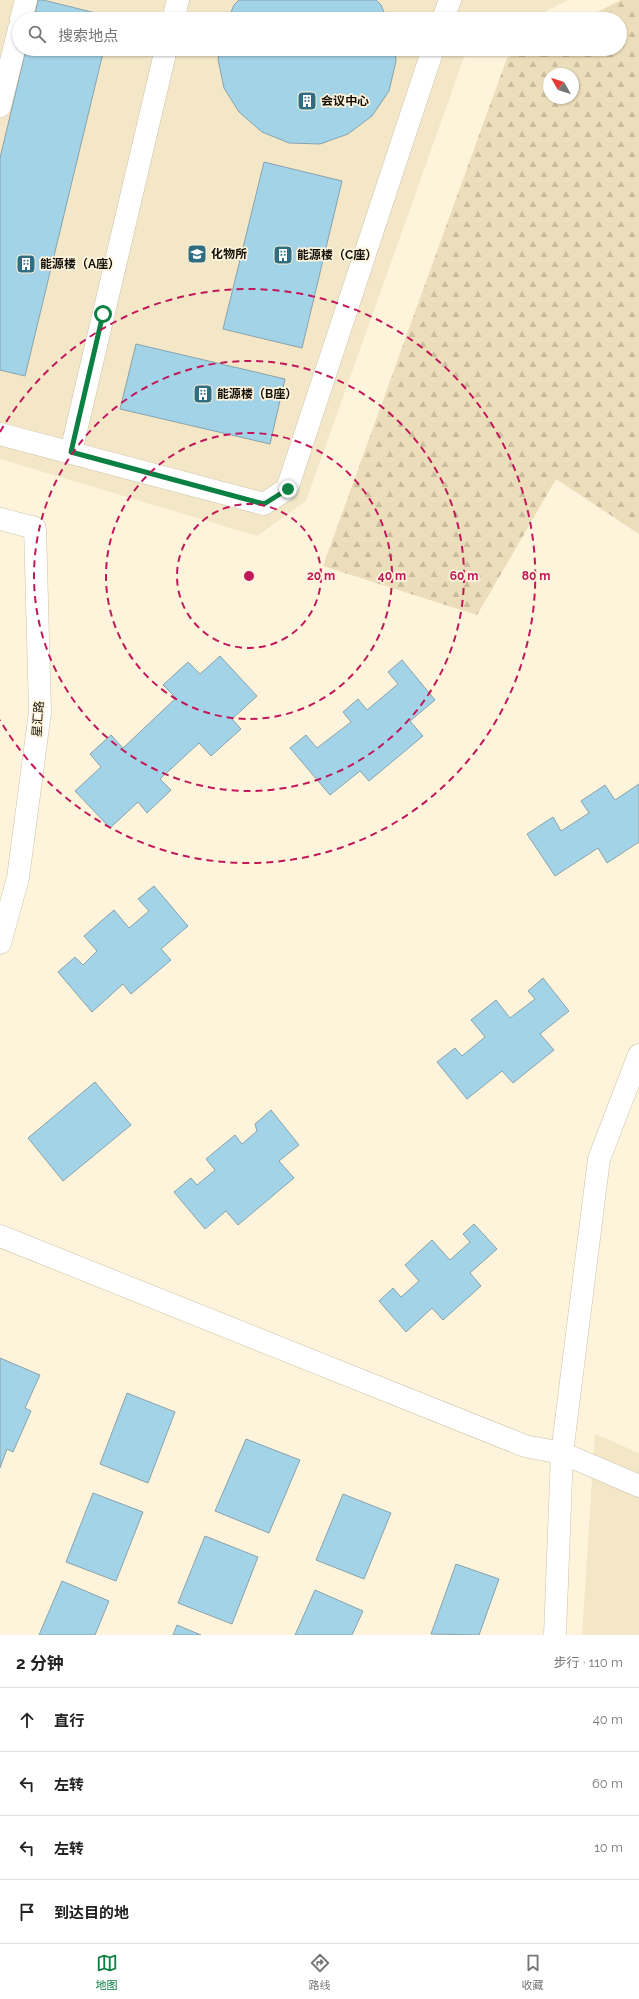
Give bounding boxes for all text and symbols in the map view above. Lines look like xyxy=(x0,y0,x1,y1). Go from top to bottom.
search box xyxy=(12,12,627,56)
icon: search xyxy=(26,23,48,45)
text: 搜索地点 xyxy=(58,27,118,45)
north arrow xyxy=(543,68,579,104)
building icon: 会议中心 xyxy=(296,90,318,112)
place label: 会议中心 xyxy=(321,94,369,108)
school or university icon: 化物所 xyxy=(186,243,208,265)
building icon: 能源楼（C座） xyxy=(272,244,294,266)
place label: 化物所 xyxy=(211,247,247,261)
place label: 能源楼（C座） xyxy=(297,248,377,262)
building icon: 能源楼（A座） xyxy=(15,253,37,275)
place label: 能源楼（A座） xyxy=(40,257,120,271)
route start xyxy=(94,305,112,323)
building icon: 能源楼（B座） xyxy=(192,383,214,405)
place label: 能源楼（B座） xyxy=(217,387,297,401)
route end xyxy=(279,480,297,498)
centre of rings xyxy=(242,569,256,583)
text: 20 m xyxy=(307,569,335,583)
text: 40 m xyxy=(378,569,406,583)
text: 60 m xyxy=(450,569,478,583)
text: 80 m xyxy=(522,569,550,583)
street label: 星汇路 xyxy=(30,701,46,737)
text: 2 分钟 xyxy=(16,1653,64,1673)
text: 步行 · 110 m xyxy=(554,1655,623,1670)
icon: ahead xyxy=(16,1709,38,1731)
text: 直行 xyxy=(54,1712,84,1730)
text: 40 m xyxy=(593,1712,623,1727)
icon: left xyxy=(16,1773,38,1795)
text: 左转 xyxy=(54,1776,84,1794)
text: 60 m xyxy=(592,1776,623,1791)
icon: left xyxy=(16,1837,38,1859)
text: 左转 xyxy=(54,1840,84,1858)
text: 10 m xyxy=(594,1840,623,1855)
icon: arrive xyxy=(16,1901,38,1923)
text: 到达目的地 xyxy=(54,1904,129,1922)
tab: 地图 xyxy=(96,1952,118,1992)
tab: 路线 xyxy=(309,1952,331,1992)
tab: 收藏 xyxy=(522,1952,544,1992)

